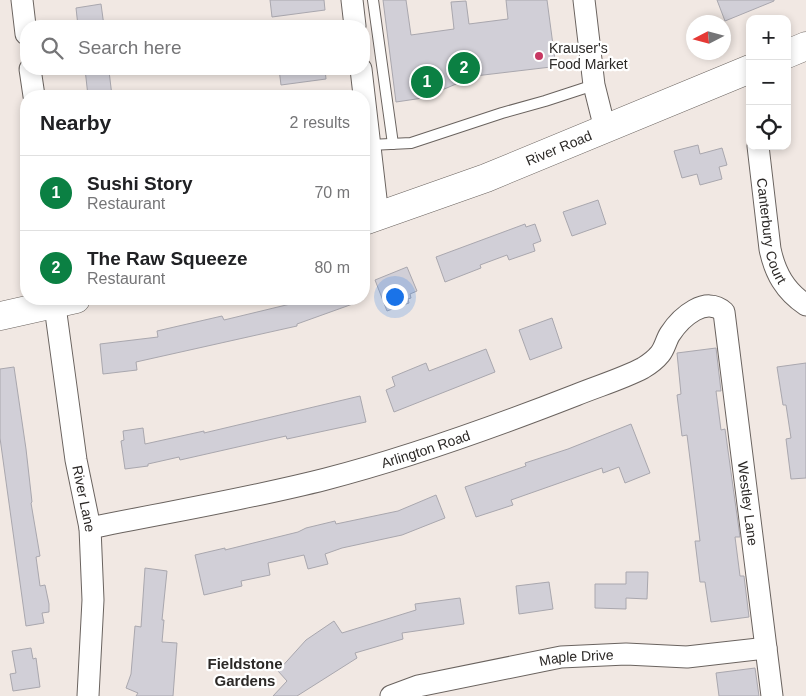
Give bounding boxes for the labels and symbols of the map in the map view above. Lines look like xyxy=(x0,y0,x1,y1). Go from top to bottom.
north arrow xyxy=(686,15,731,60)
place label: Krauser's Food Market xyxy=(549,40,628,72)
pin: 2 xyxy=(448,49,480,87)
marker: Krauser's Food Market xyxy=(533,50,545,62)
pin: 1 xyxy=(411,63,443,101)
street label: River Road xyxy=(523,127,594,169)
street label: Canterbury Court xyxy=(754,177,790,287)
your location xyxy=(382,284,408,310)
street label: Arlington Road xyxy=(379,427,472,471)
street label: Westley Lane xyxy=(735,461,761,547)
street label: River Lane xyxy=(69,464,98,533)
street label: Maple Drive xyxy=(538,647,614,669)
district label: Fieldstone Gardens xyxy=(207,655,283,689)

